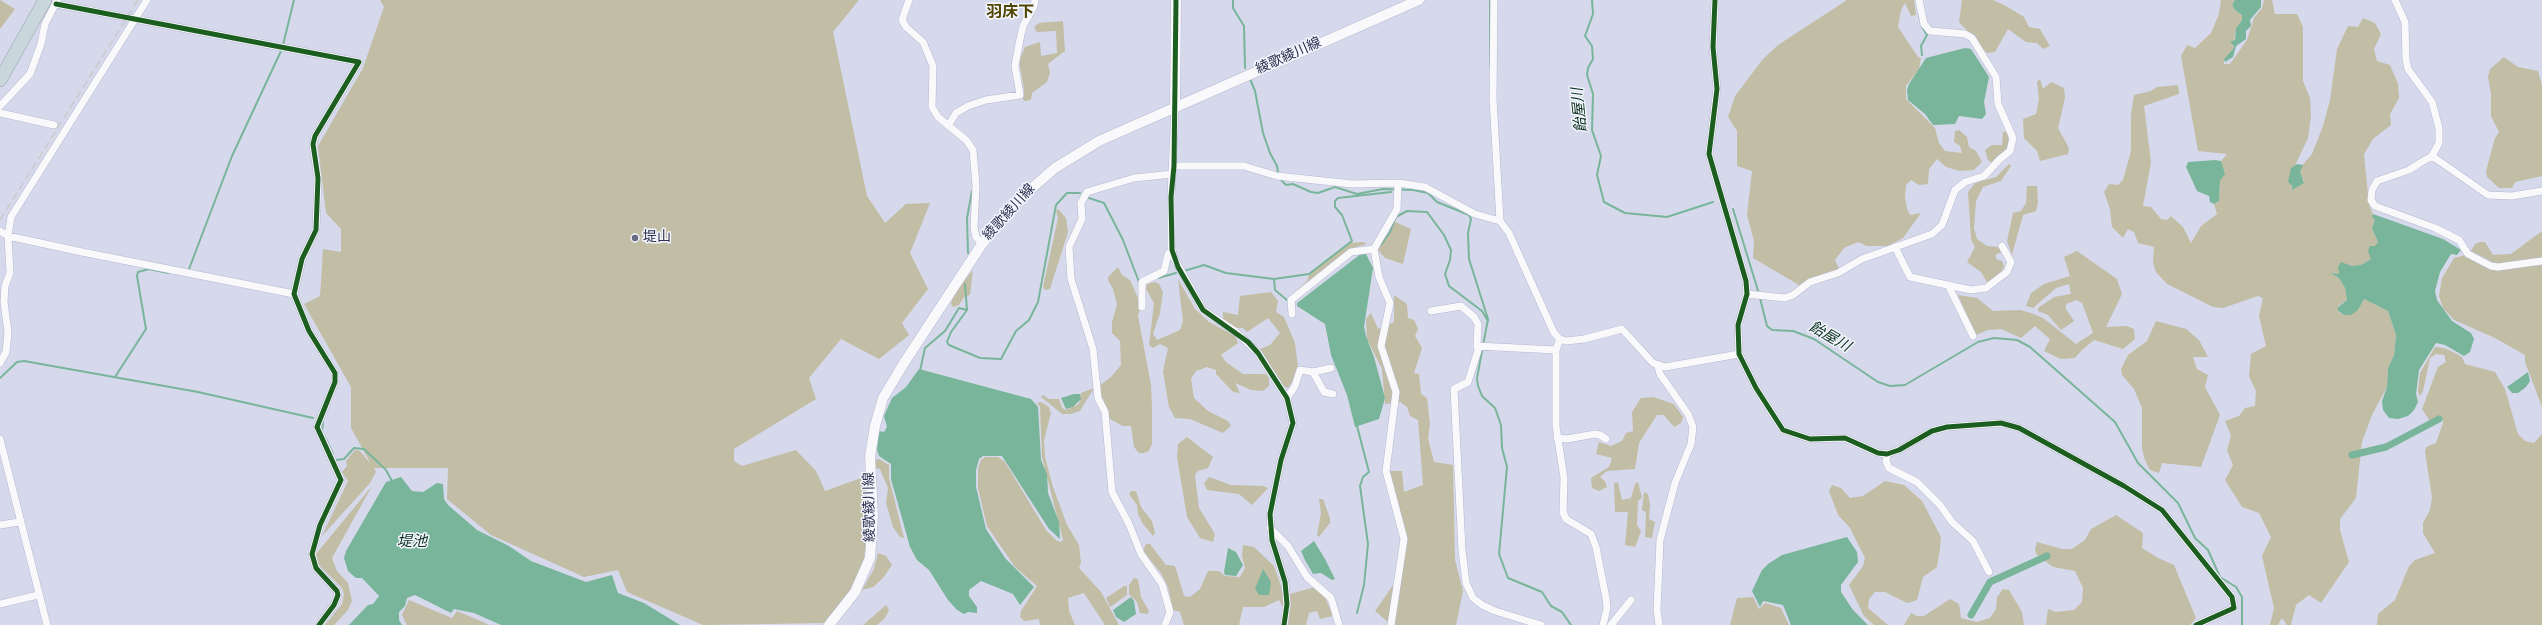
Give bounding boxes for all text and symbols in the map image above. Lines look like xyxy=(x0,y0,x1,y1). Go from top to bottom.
district label: 羽床下 xyxy=(986,4,1034,24)
street label: 綾歌綾川線 xyxy=(1254,35,1324,79)
water label: 飴屋川 xyxy=(1570,87,1592,133)
street label: 綾歌綾川線 xyxy=(980,181,1040,245)
place label: 堤山 xyxy=(643,230,671,246)
marker: 堤山 xyxy=(630,233,640,243)
water label: 飴屋川 xyxy=(1805,319,1853,357)
street label: 綾歌綾川線 xyxy=(862,472,880,542)
water label: 堤池 xyxy=(397,534,427,552)

